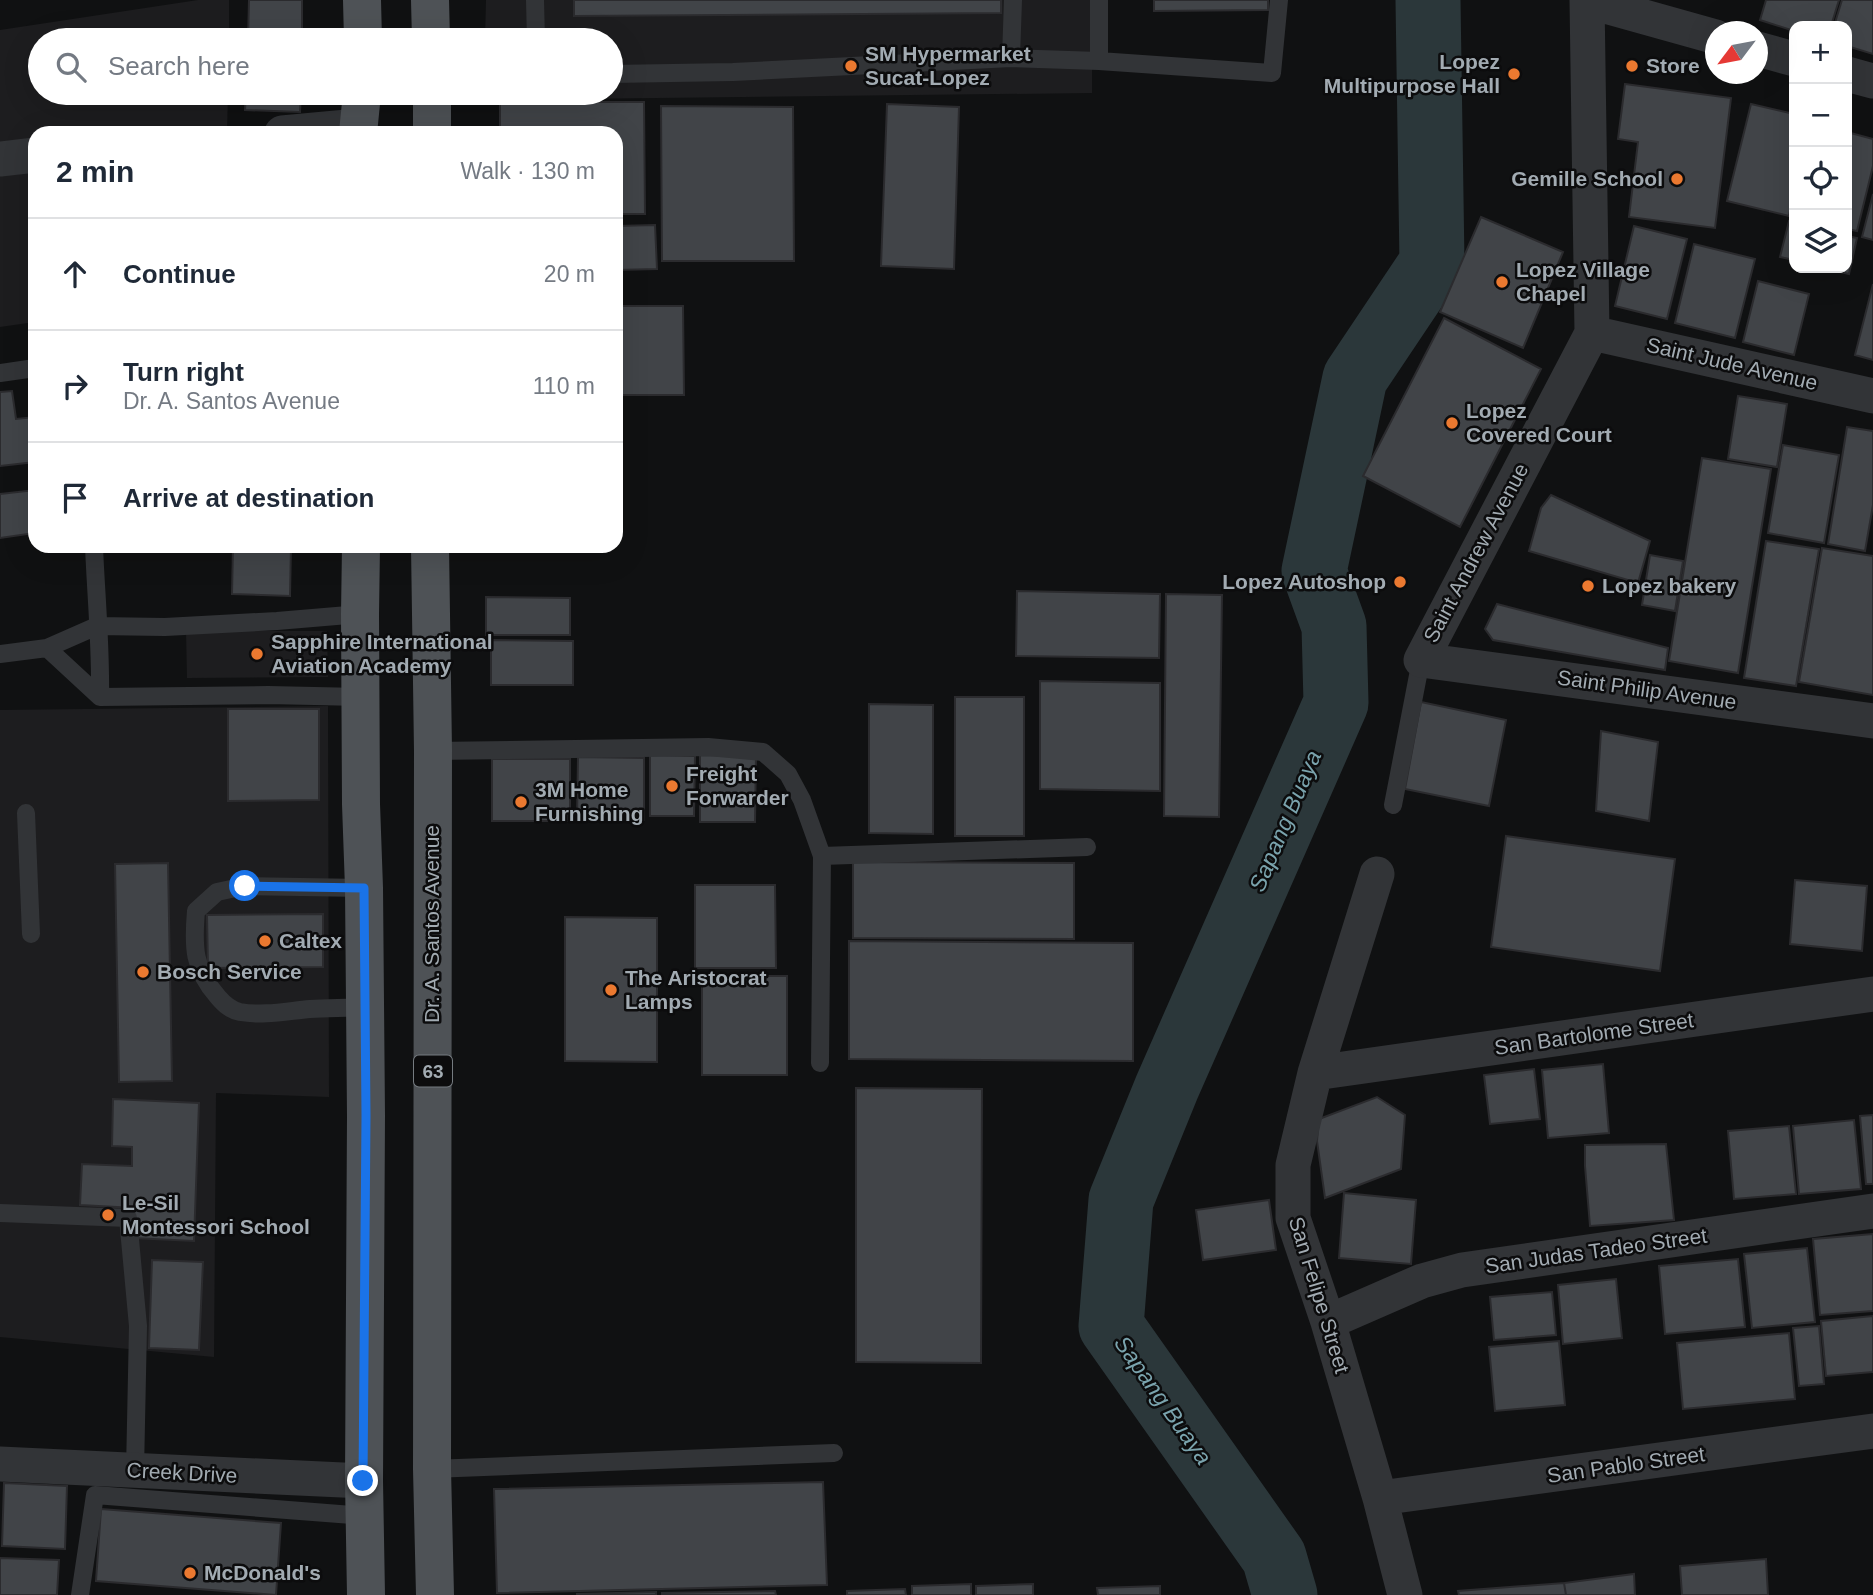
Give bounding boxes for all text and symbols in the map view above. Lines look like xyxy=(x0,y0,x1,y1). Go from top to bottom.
north arrow xyxy=(1705,21,1768,84)
map controls xyxy=(1789,21,1852,273)
button: + xyxy=(1789,21,1852,84)
search box xyxy=(28,28,623,105)
place label: SM Hypermarket Sucat-Lopez xyxy=(865,42,1031,89)
icon: search xyxy=(52,48,90,86)
place label: Lopez Multipurpose Hall xyxy=(1324,50,1500,97)
text: Search here xyxy=(108,51,250,81)
place label: Store xyxy=(1646,54,1700,77)
marker: SM Hypermarket Sucat-Lopez xyxy=(843,58,859,74)
marker: Store xyxy=(1624,58,1640,74)
marker: Lopez Multipurpose Hall xyxy=(1506,66,1522,82)
button: − xyxy=(1789,84,1852,147)
button: locate xyxy=(1789,147,1852,210)
text: 2 min xyxy=(56,155,134,188)
text: Walk · 130 m xyxy=(460,158,595,184)
place label: Gemille School xyxy=(1511,167,1663,190)
marker: Gemille School xyxy=(1669,171,1685,187)
button: layers xyxy=(1789,210,1852,273)
icon: ahead xyxy=(56,255,94,293)
place label: Lopez Village Chapel xyxy=(1516,258,1650,305)
text: Continue xyxy=(123,259,236,289)
text: 20 m xyxy=(544,261,595,287)
marker: Lopez Village Chapel xyxy=(1494,274,1510,290)
street label: Saint Jude Avenue xyxy=(1644,333,1820,394)
text: Turn right xyxy=(123,357,244,387)
icon: right xyxy=(56,367,94,405)
text: 110 m xyxy=(533,373,595,399)
text: Dr. A. Santos Avenue xyxy=(123,388,340,414)
place label: Lopez Covered Court xyxy=(1466,399,1612,446)
marker: Lopez Covered Court xyxy=(1444,415,1460,431)
street label: Saint Andrew Avenue xyxy=(1419,459,1532,646)
icon: arrive xyxy=(56,479,94,517)
text: Arrive at destination xyxy=(123,483,374,513)
place label: Lopez Autoshop xyxy=(1222,570,1386,593)
marker: Lopez Autoshop xyxy=(1392,574,1408,590)
place label: Lopez bakery xyxy=(1602,574,1737,597)
marker: Lopez bakery xyxy=(1580,578,1596,594)
place label: Sapphire International Aviation Academy xyxy=(271,630,493,677)
marker: Sapphire International Aviation Academy xyxy=(249,646,265,662)
street label: Saint Philip Avenue xyxy=(1556,666,1738,713)
water label: Sapang Buaya xyxy=(1244,746,1326,896)
place label: Freight Forwarder xyxy=(686,762,789,809)
place label: 3M Home Furnishing xyxy=(535,778,644,825)
marker: Freight Forwarder xyxy=(664,778,680,794)
marker: 3M Home Furnishing xyxy=(513,794,529,810)
street label: Dr. A. Santos Avenue xyxy=(420,825,443,1023)
route start xyxy=(229,870,260,901)
place label: Caltex xyxy=(279,929,342,952)
marker: Caltex xyxy=(257,933,273,949)
place label: Bosch Service xyxy=(157,960,302,983)
marker: Bosch Service xyxy=(135,964,151,980)
place label: The Aristocrat Lamps xyxy=(625,966,767,1013)
marker: The Aristocrat Lamps xyxy=(603,982,619,998)
street label: San Bartolome Street xyxy=(1493,1008,1695,1059)
road number: 63 xyxy=(414,1056,452,1086)
place label: Le-Sil Montessori School xyxy=(122,1191,310,1238)
marker: Le-Sil Montessori School xyxy=(100,1207,116,1223)
street label: San Felipe Street xyxy=(1285,1214,1354,1376)
street label: San Judas Tadeo Street xyxy=(1484,1224,1708,1277)
water label: Sapang Buaya xyxy=(1109,1331,1217,1469)
street label: San Pablo Street xyxy=(1546,1442,1706,1487)
street label: Creek Drive xyxy=(126,1458,238,1487)
route end xyxy=(347,1465,378,1496)
place label: McDonald's xyxy=(204,1561,321,1584)
marker: McDonald's xyxy=(182,1565,198,1581)

